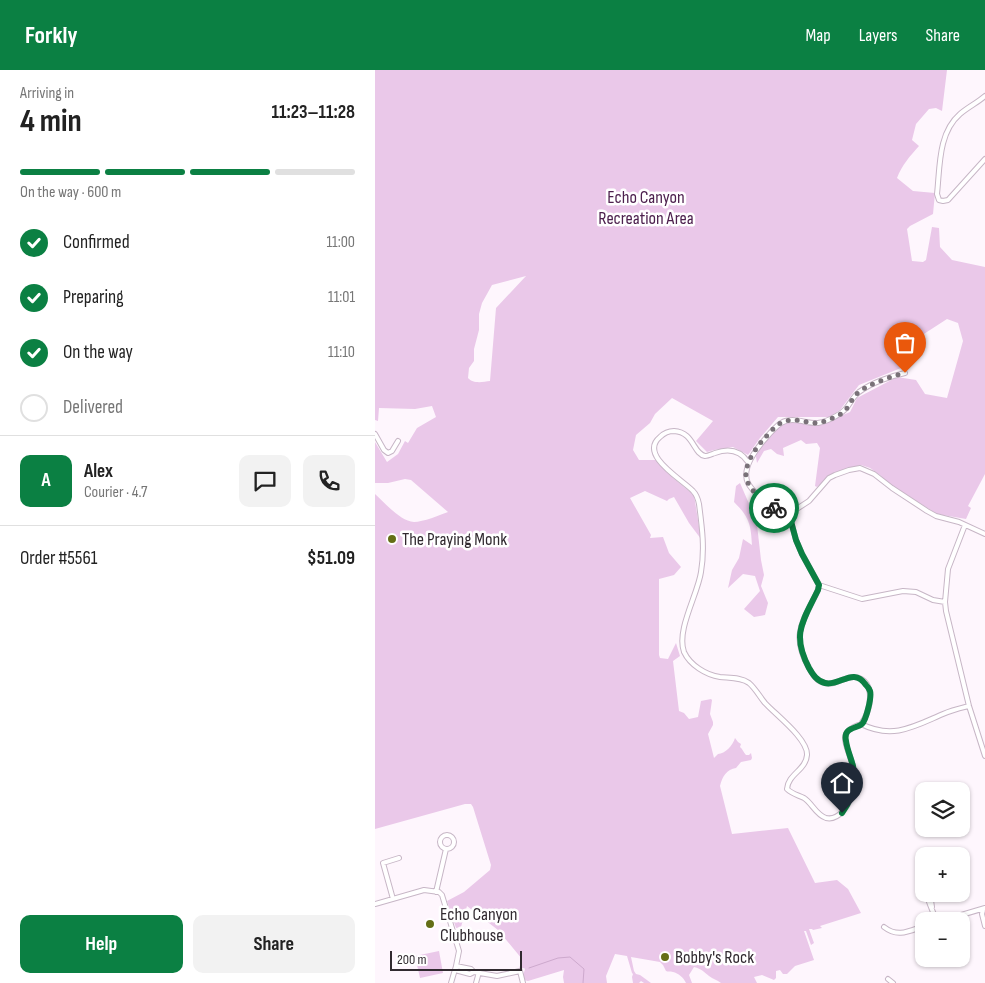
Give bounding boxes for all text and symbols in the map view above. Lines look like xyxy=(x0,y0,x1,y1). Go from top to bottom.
text: Forkly xyxy=(25,21,77,50)
text: Map xyxy=(806,25,831,46)
text: Layers xyxy=(859,25,898,46)
text: Share xyxy=(926,25,960,46)
text: Arriving in xyxy=(20,84,74,103)
text: 11:23–11:28 xyxy=(272,101,355,124)
text: 4 min xyxy=(20,102,82,141)
text: On the way · 600 m xyxy=(20,183,121,202)
park label: Echo Canyon Recreation Area xyxy=(598,187,694,229)
icon: check xyxy=(20,229,48,257)
text: Confirmed xyxy=(63,231,130,254)
text: 11:00 xyxy=(327,233,355,252)
icon: check xyxy=(20,284,48,312)
text: Preparing xyxy=(63,286,124,309)
text: 11:01 xyxy=(328,288,355,307)
pin xyxy=(884,322,926,373)
icon: bag xyxy=(891,329,919,357)
icon: check xyxy=(20,339,48,367)
text: On the way xyxy=(63,341,133,364)
text: 11:10 xyxy=(328,343,355,362)
text: Delivered xyxy=(63,396,123,419)
button: chat xyxy=(239,455,291,507)
button: phone xyxy=(303,455,355,507)
text: Alex xyxy=(84,460,113,483)
text: A xyxy=(41,469,51,492)
text: Courier · 4.7 xyxy=(84,483,147,502)
courier xyxy=(749,483,799,533)
icon: bike xyxy=(760,494,788,522)
place label: The Praying Monk xyxy=(402,529,507,550)
marker: The Praying Monk xyxy=(386,533,398,545)
text: Order #5561 xyxy=(20,547,97,570)
text: $51.09 xyxy=(307,547,355,570)
pin xyxy=(821,762,863,813)
icon: home xyxy=(828,769,856,797)
map controls xyxy=(915,782,970,967)
button: layers xyxy=(915,782,970,837)
button: + xyxy=(915,847,970,902)
place label: Echo Canyon Clubhouse xyxy=(440,904,518,946)
button: − xyxy=(915,912,970,967)
button: Help xyxy=(20,915,183,973)
button: Share xyxy=(193,915,355,973)
marker: Echo Canyon Clubhouse xyxy=(424,918,436,930)
place label: Bobby's Rock xyxy=(675,947,754,968)
scale bar xyxy=(390,948,523,971)
text: 200 m xyxy=(397,951,426,968)
marker: Bobby's Rock xyxy=(659,951,671,963)

